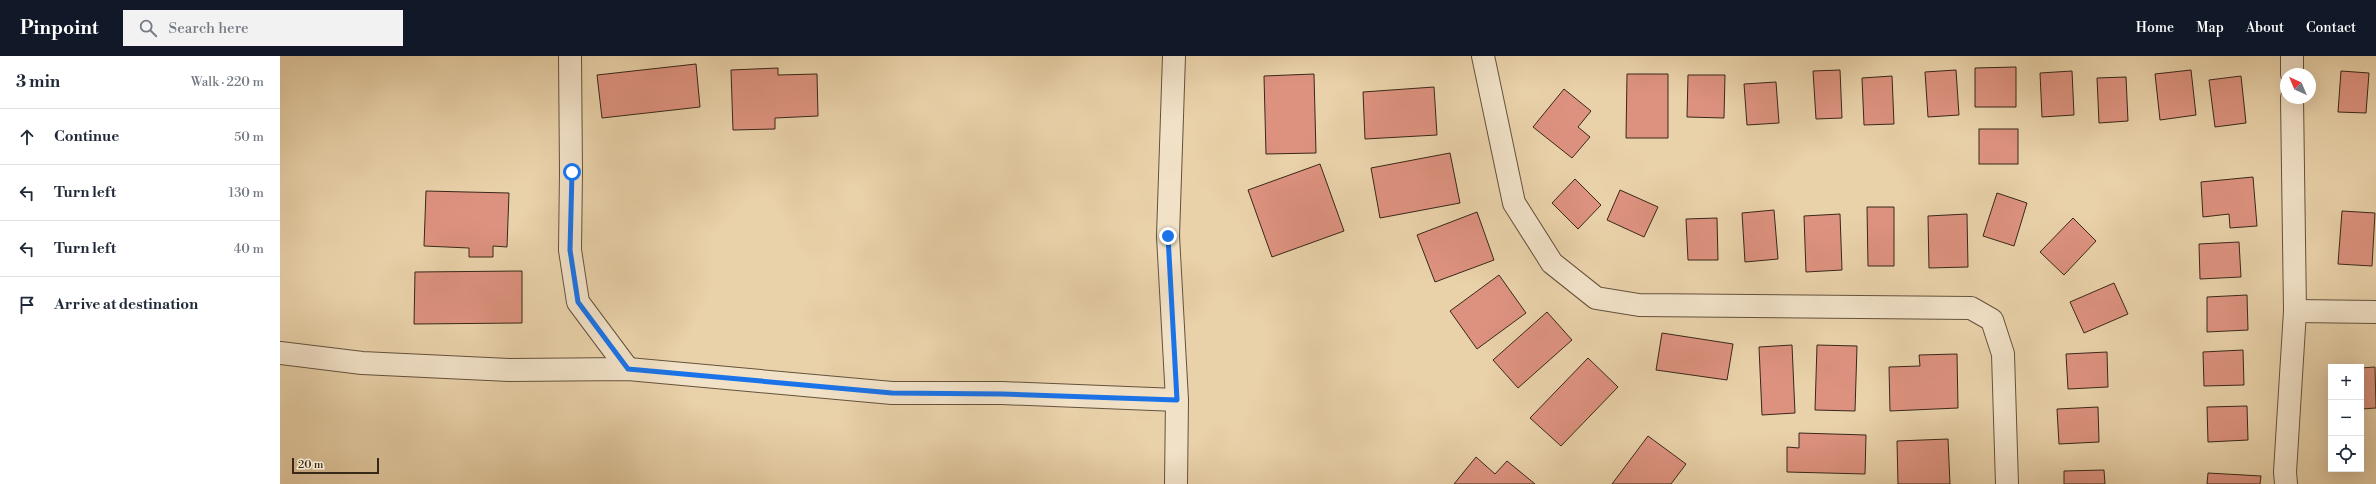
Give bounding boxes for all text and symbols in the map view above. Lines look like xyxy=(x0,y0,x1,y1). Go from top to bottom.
search box xyxy=(123,10,403,46)
text: Pinpoint xyxy=(20,16,99,40)
icon: search xyxy=(137,17,159,39)
text: Search here xyxy=(169,19,249,38)
text: Home xyxy=(2136,19,2174,37)
text: Map xyxy=(2196,19,2224,37)
text: About xyxy=(2246,19,2284,37)
text: Contact xyxy=(2306,19,2356,37)
north arrow xyxy=(2280,68,2316,104)
text: 3 min xyxy=(16,71,60,93)
text: Walk · 220 m xyxy=(191,74,264,90)
icon: ahead xyxy=(16,126,38,148)
text: Continue xyxy=(54,127,119,146)
text: 50 m xyxy=(234,129,264,145)
route start xyxy=(563,163,581,181)
icon: left xyxy=(16,182,38,204)
text: Turn left xyxy=(54,183,116,202)
text: 130 m xyxy=(229,185,264,201)
route end xyxy=(1159,227,1177,245)
icon: left xyxy=(16,238,38,260)
text: Turn left xyxy=(54,239,116,258)
text: 40 m xyxy=(234,241,264,257)
icon: arrive xyxy=(16,294,38,316)
text: Arrive at destination xyxy=(54,295,198,314)
map controls xyxy=(2328,364,2364,472)
button: + xyxy=(2328,364,2364,400)
button: − xyxy=(2328,400,2364,436)
button: locate xyxy=(2328,436,2364,472)
scale bar xyxy=(292,456,379,475)
text: 20 m xyxy=(298,458,323,472)

